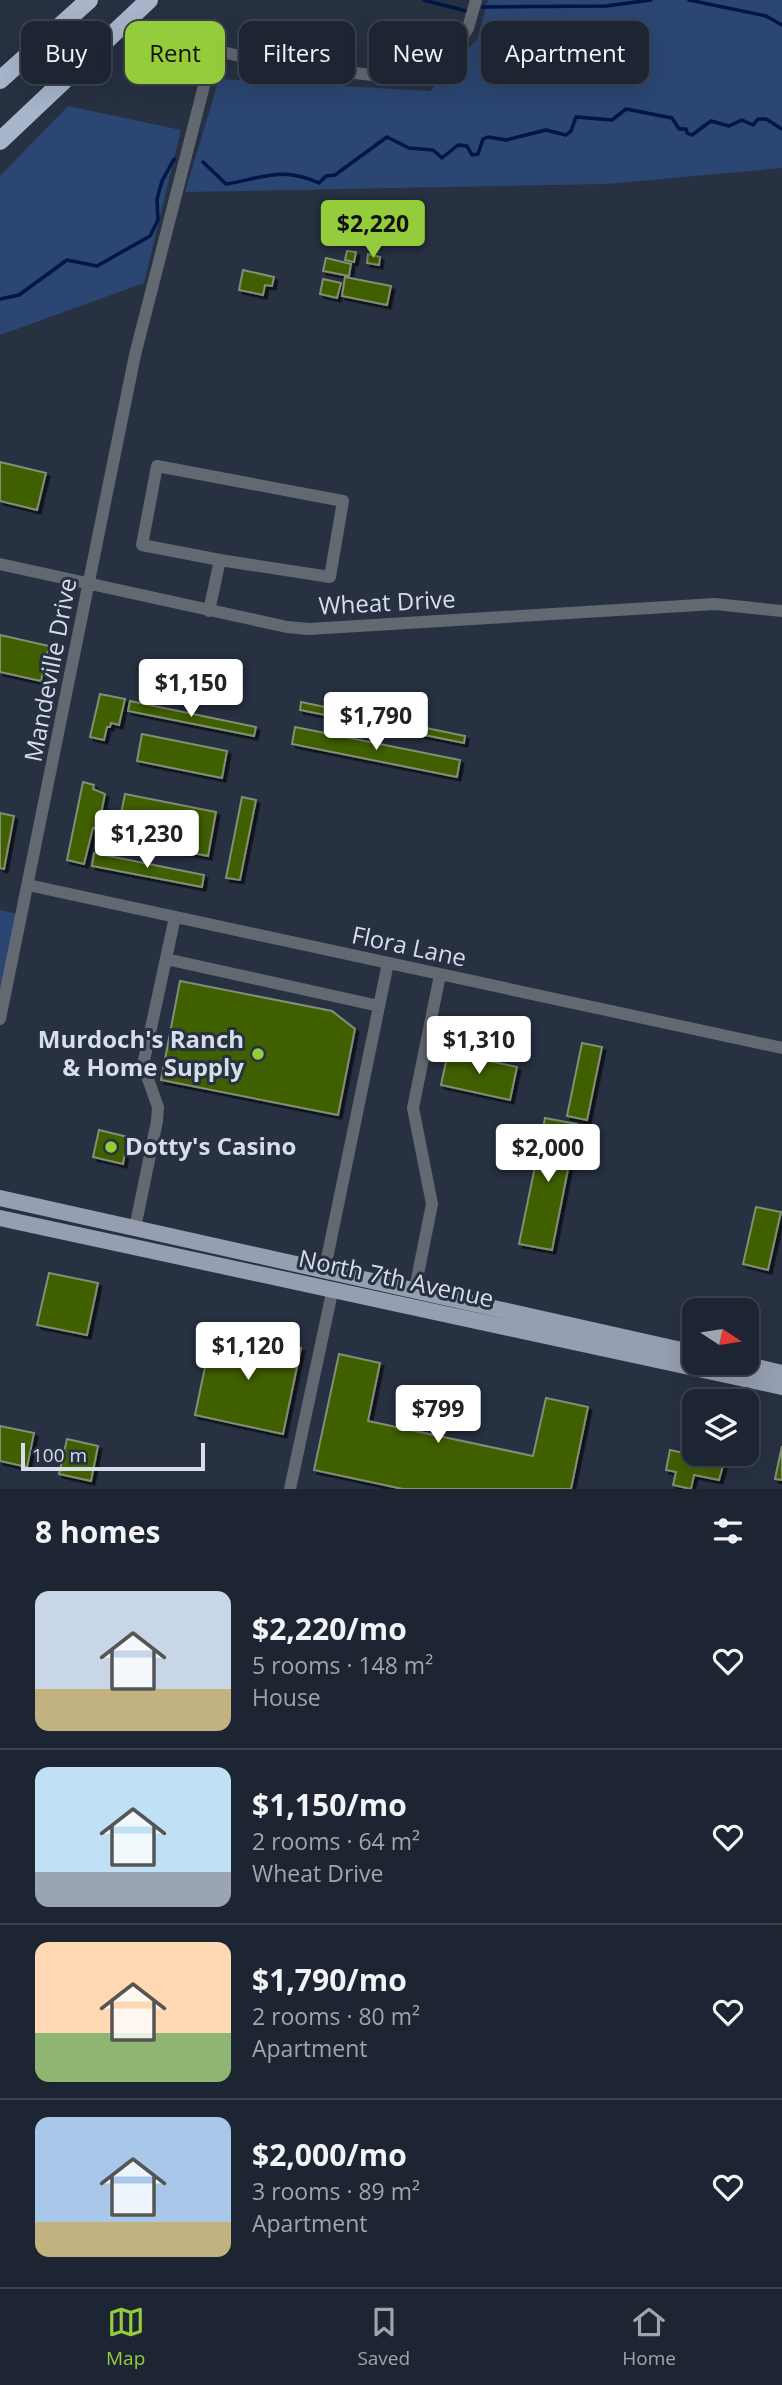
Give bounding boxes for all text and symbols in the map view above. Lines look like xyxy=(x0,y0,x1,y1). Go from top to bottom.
chip: Buy xyxy=(21,21,111,84)
chip: Rent xyxy=(125,21,225,84)
chip: Filters xyxy=(239,21,355,84)
chip: New xyxy=(369,21,467,84)
chip: Apartment xyxy=(481,21,649,84)
pin: $2,220 xyxy=(316,201,430,260)
text: $2,220 xyxy=(337,207,409,239)
street label: Mandeville Drive xyxy=(16,575,84,764)
street label: Wheat Drive xyxy=(318,581,456,622)
pin: $1,150 xyxy=(134,660,248,719)
text: $1,150 xyxy=(155,666,227,698)
pin: $1,790 xyxy=(319,692,433,752)
text: $1,790 xyxy=(340,699,412,731)
pin: $1,230 xyxy=(90,810,204,870)
text: $1,230 xyxy=(111,817,183,849)
street label: Flora Lane xyxy=(349,917,470,974)
pin: $1,310 xyxy=(422,1016,536,1076)
place label: Murdoch's Ranch & Home Supply xyxy=(38,1022,244,1083)
text: $1,310 xyxy=(443,1023,515,1055)
marker: Murdoch's Ranch & Home Supply xyxy=(250,1046,266,1062)
pin: $2,000 xyxy=(491,1124,605,1184)
place label: Dotty's Casino xyxy=(125,1129,296,1162)
text: $2,000 xyxy=(512,1131,584,1163)
marker: Dotty's Casino xyxy=(103,1139,119,1155)
street label: North 7th Avenue xyxy=(296,1241,497,1314)
north arrow xyxy=(682,1298,760,1376)
map controls xyxy=(682,1298,759,1466)
pin: $1,120 xyxy=(191,1322,305,1382)
text: $1,120 xyxy=(212,1329,284,1361)
pin: $799 xyxy=(397,1386,479,1445)
button: layers xyxy=(682,1389,759,1466)
text: $799 xyxy=(412,1392,464,1424)
scale bar xyxy=(21,1440,205,1472)
text: 100 m xyxy=(32,1442,87,1468)
text: 8 homes xyxy=(35,1511,160,1552)
icon: filters xyxy=(709,1512,747,1550)
text: $2,220/mo xyxy=(252,1608,407,1649)
icon: home xyxy=(91,1619,175,1703)
icon: heart xyxy=(709,1642,747,1680)
text: 5 rooms · 148 m² xyxy=(252,1649,433,1681)
text: House xyxy=(252,1681,321,1713)
text: $1,150/mo xyxy=(252,1784,407,1825)
icon: home xyxy=(91,1795,175,1879)
icon: heart xyxy=(709,1818,747,1856)
text: 2 rooms · 64 m² xyxy=(252,1825,420,1857)
text: Wheat Drive xyxy=(252,1857,384,1889)
text: $1,790/mo xyxy=(252,1959,407,2000)
icon: home xyxy=(91,1970,175,2054)
icon: heart xyxy=(709,1993,747,2031)
text: 2 rooms · 80 m² xyxy=(252,2000,420,2032)
text: Apartment xyxy=(252,2032,368,2064)
text: $2,000/mo xyxy=(252,2134,407,2175)
icon: home xyxy=(91,2145,175,2229)
icon: heart xyxy=(709,2168,747,2206)
text: 3 rooms · 89 m² xyxy=(252,2175,420,2207)
text: Apartment xyxy=(252,2207,368,2239)
tab: Map xyxy=(106,2303,145,2371)
tab: Saved xyxy=(357,2303,410,2371)
tab: Home xyxy=(622,2303,676,2371)

